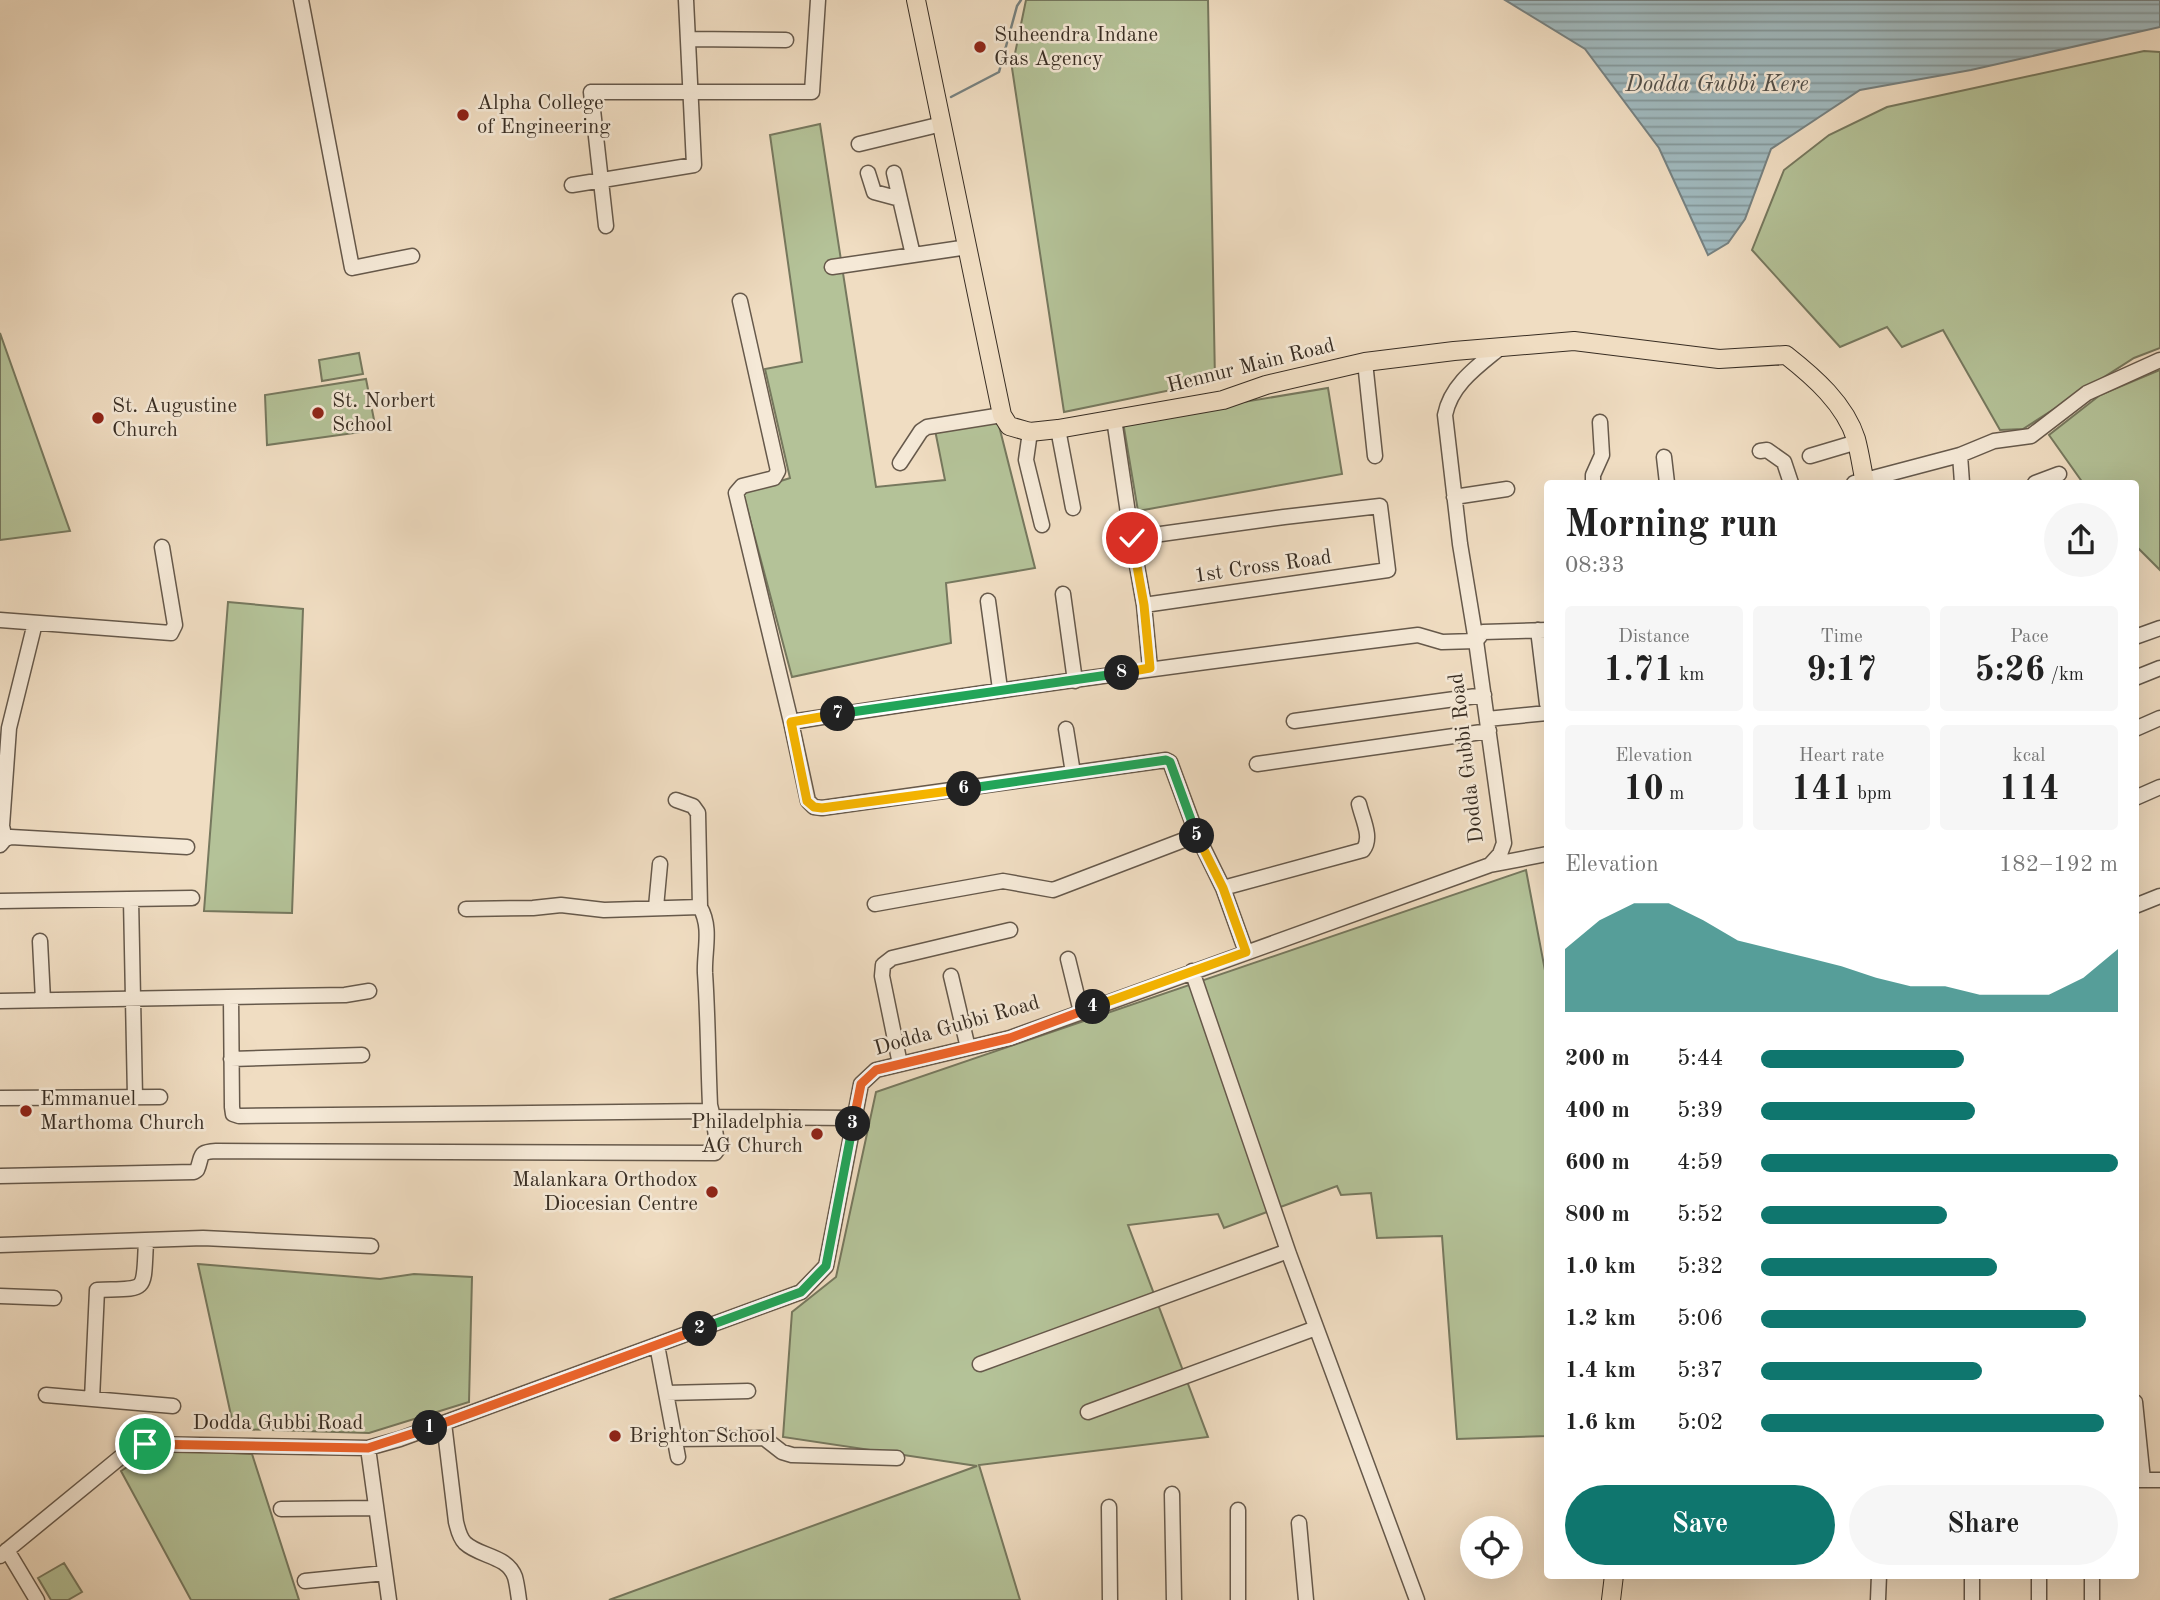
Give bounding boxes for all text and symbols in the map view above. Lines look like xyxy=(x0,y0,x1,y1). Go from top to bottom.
place label: Suheendra Indane Gas Agency xyxy=(994,25,1158,70)
marker: Suheendra Indane Gas Agency xyxy=(972,39,988,55)
water label: Dodda Gubbi Kere xyxy=(1624,73,1809,96)
place label: Alpha College of Engineering xyxy=(477,93,611,138)
marker: Alpha College of Engineering xyxy=(455,107,471,123)
street label: Hennur Main Road xyxy=(1165,335,1337,397)
place label: St. Norbert School xyxy=(332,391,436,436)
place label: St. Augustine Church xyxy=(112,396,237,441)
marker: St. Norbert School xyxy=(310,405,326,421)
marker: St. Augustine Church xyxy=(90,410,106,426)
button: share xyxy=(2044,503,2118,577)
text: Morning run xyxy=(1565,507,1778,545)
pin xyxy=(1102,508,1162,568)
icon: check xyxy=(1113,519,1151,557)
street label: 1st Cross Road xyxy=(1193,547,1333,587)
text: 08:33 xyxy=(1565,554,1625,577)
text: Distance xyxy=(1618,628,1690,647)
text: Time xyxy=(1820,628,1863,647)
text: Pace xyxy=(2010,628,2048,647)
text: 1.71 xyxy=(1603,653,1674,688)
text: 9:17 xyxy=(1806,653,1877,688)
text: 5:26 xyxy=(1974,653,2045,688)
pin: 8 xyxy=(1104,656,1140,690)
text: 8 xyxy=(1116,663,1127,682)
text: km xyxy=(1674,666,1704,685)
text: /km xyxy=(2045,666,2084,685)
street label: Dodda Gubbi Road xyxy=(1446,672,1488,844)
pin: 7 xyxy=(820,696,856,732)
text: 7 xyxy=(832,704,843,723)
text: Elevation xyxy=(1615,747,1692,766)
text: Heart rate xyxy=(1799,747,1884,766)
text: kcal xyxy=(2013,747,2046,766)
pin: 6 xyxy=(946,772,982,806)
text: 10 xyxy=(1623,772,1664,807)
text: 141 xyxy=(1791,772,1852,807)
text: 114 xyxy=(1999,772,2060,807)
text: 6 xyxy=(958,779,969,798)
text: m xyxy=(1664,785,1684,804)
text: bpm xyxy=(1852,785,1892,804)
pin: 5 xyxy=(1180,818,1214,854)
text: 5 xyxy=(1191,826,1202,845)
text: Elevation xyxy=(1565,853,1659,876)
text: 182–192 m xyxy=(1999,853,2118,876)
pin: 4 xyxy=(1076,990,1110,1024)
street label: Dodda Gubbi Road xyxy=(872,992,1042,1060)
text: 4 xyxy=(1087,997,1098,1016)
text: 200 m xyxy=(1565,1047,1630,1070)
text: 5:44 xyxy=(1677,1047,1723,1070)
place label: Emmanuel Marthoma Church xyxy=(40,1089,205,1134)
text: 400 m xyxy=(1565,1099,1630,1122)
text: 5:39 xyxy=(1677,1099,1723,1122)
marker: Emmanuel Marthoma Church xyxy=(18,1103,34,1119)
pin: 3 xyxy=(836,1106,870,1142)
place label: Philadelphia AG Church xyxy=(691,1112,803,1157)
text: 3 xyxy=(847,1114,858,1133)
marker: Philadelphia AG Church xyxy=(809,1126,825,1142)
text: 600 m xyxy=(1565,1151,1630,1174)
text: 4:59 xyxy=(1677,1151,1723,1174)
place label: Malankara Orthodox Diocesian Centre xyxy=(512,1170,698,1215)
marker: Malankara Orthodox Diocesian Centre xyxy=(704,1184,720,1200)
text: 800 m xyxy=(1565,1203,1630,1226)
text: 5:52 xyxy=(1677,1203,1723,1226)
text: 1.0 km xyxy=(1565,1255,1636,1278)
text: 5:32 xyxy=(1677,1255,1723,1278)
text: 1.2 km xyxy=(1565,1307,1636,1330)
text: 5:06 xyxy=(1677,1307,1723,1330)
pin: 2 xyxy=(682,1312,718,1346)
text: 2 xyxy=(694,1319,705,1338)
text: 1.4 km xyxy=(1565,1359,1636,1382)
text: 5:37 xyxy=(1677,1359,1723,1382)
pin: 1 xyxy=(412,1410,448,1446)
text: 1.6 km xyxy=(1565,1411,1636,1434)
text: 5:02 xyxy=(1677,1411,1723,1434)
street label: Dodda Gubbi Road xyxy=(192,1413,364,1434)
pin xyxy=(115,1414,175,1474)
text: 1 xyxy=(424,1418,435,1437)
icon: arrive xyxy=(126,1425,164,1463)
place label: Brighton School xyxy=(629,1426,776,1447)
marker: Brighton School xyxy=(607,1428,623,1444)
button: Save xyxy=(1565,1485,1835,1565)
button: Share xyxy=(1849,1485,2118,1565)
map controls xyxy=(1460,1516,1523,1579)
button: locate xyxy=(1460,1516,1523,1579)

